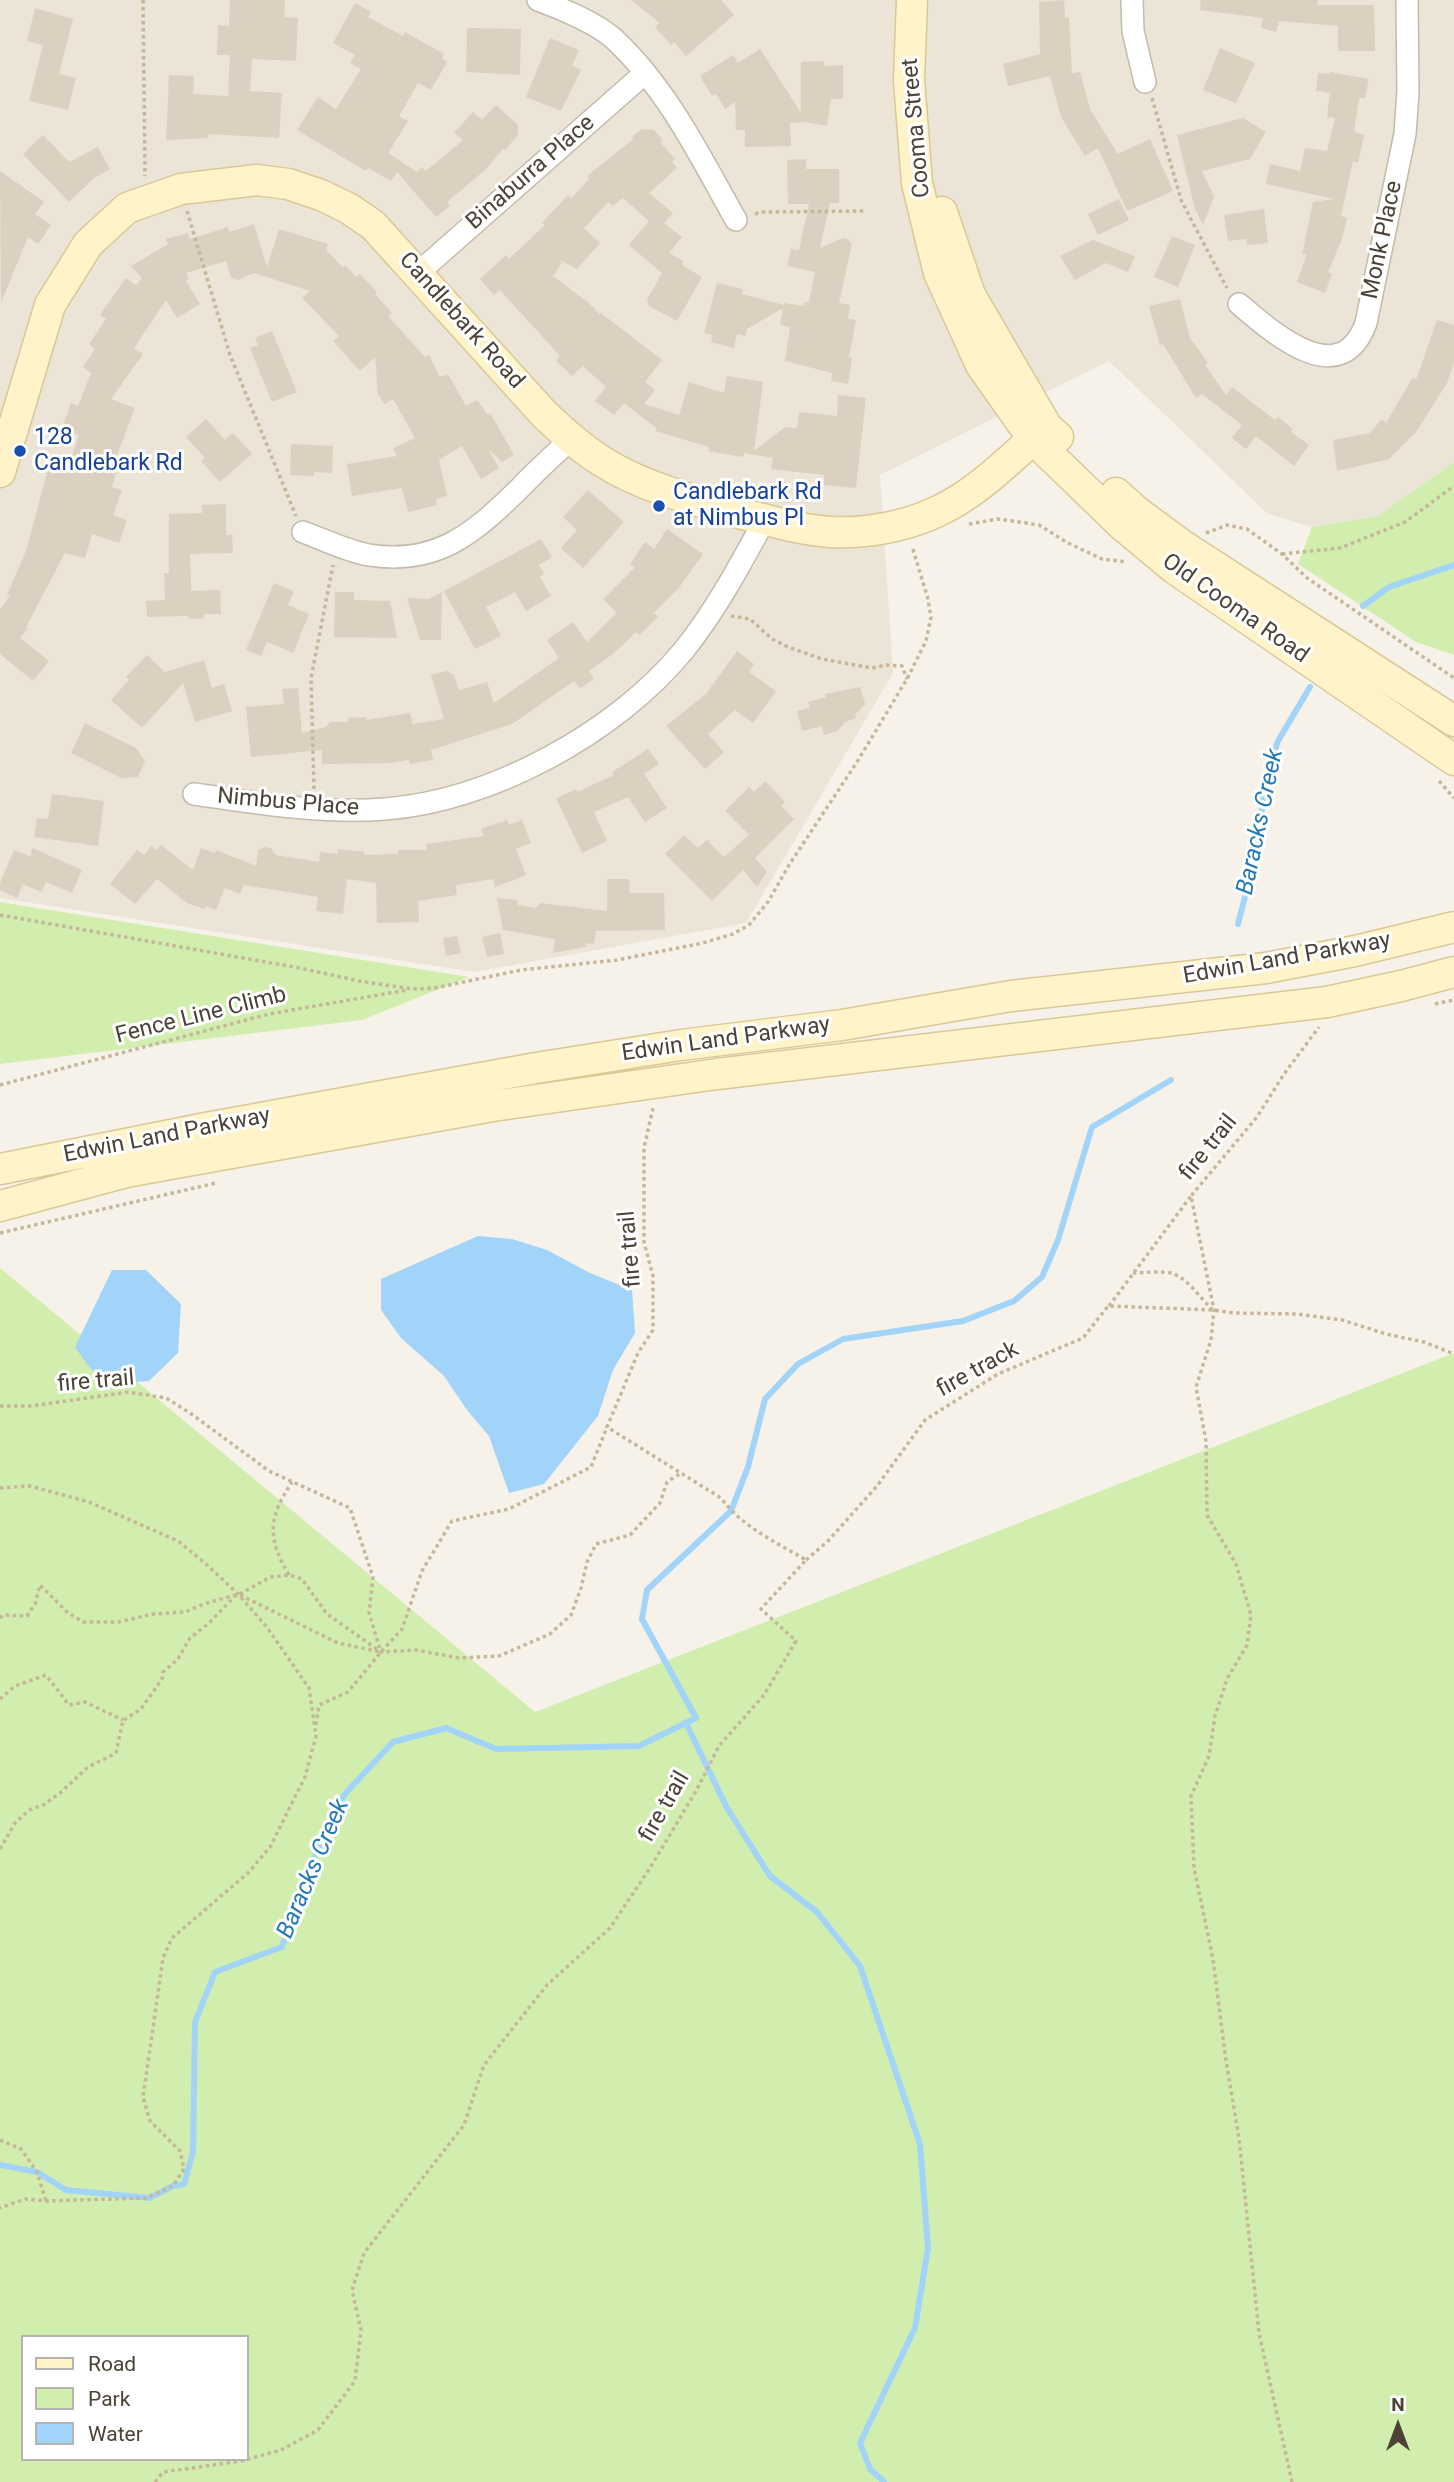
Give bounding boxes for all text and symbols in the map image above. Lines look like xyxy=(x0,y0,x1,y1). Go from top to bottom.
street label: Cooma Street xyxy=(897,57,937,199)
street label: Binaburra Place xyxy=(461,110,601,236)
street label: Monk Place xyxy=(1357,178,1409,302)
street label: Candlebark Road xyxy=(392,247,530,395)
place label: 128 Candlebark Rd xyxy=(34,424,183,478)
marker: 128 Candlebark Rd xyxy=(12,443,28,459)
place label: Candlebark Rd at Nimbus Pl xyxy=(673,479,822,533)
marker: Candlebark Rd at Nimbus Pl xyxy=(651,498,667,514)
street label: Old Cooma Road xyxy=(1156,548,1314,670)
water label: Baracks Creek xyxy=(1231,746,1291,898)
street label: Nimbus Place xyxy=(216,783,360,823)
street label: Edwin Land Parkway xyxy=(1181,927,1393,991)
street label: Fence Line Climb xyxy=(113,981,289,1051)
street label: Edwin Land Parkway xyxy=(620,1012,832,1068)
street label: Edwin Land Parkway xyxy=(61,1102,273,1170)
street label: fire trail xyxy=(1174,1109,1244,1187)
street label: fire trail xyxy=(614,1210,648,1288)
street label: fire track xyxy=(932,1336,1024,1404)
street label: fire trail xyxy=(57,1365,135,1399)
street label: fire trail xyxy=(634,1767,696,1847)
water label: Baracks Creek xyxy=(272,1795,356,1943)
legend xyxy=(21,2335,248,2461)
text: Road xyxy=(88,2352,136,2376)
text: Park xyxy=(88,2387,130,2411)
north arrow xyxy=(1363,2391,1433,2461)
text: N xyxy=(1391,2393,1405,2416)
text: Water xyxy=(88,2422,143,2446)

